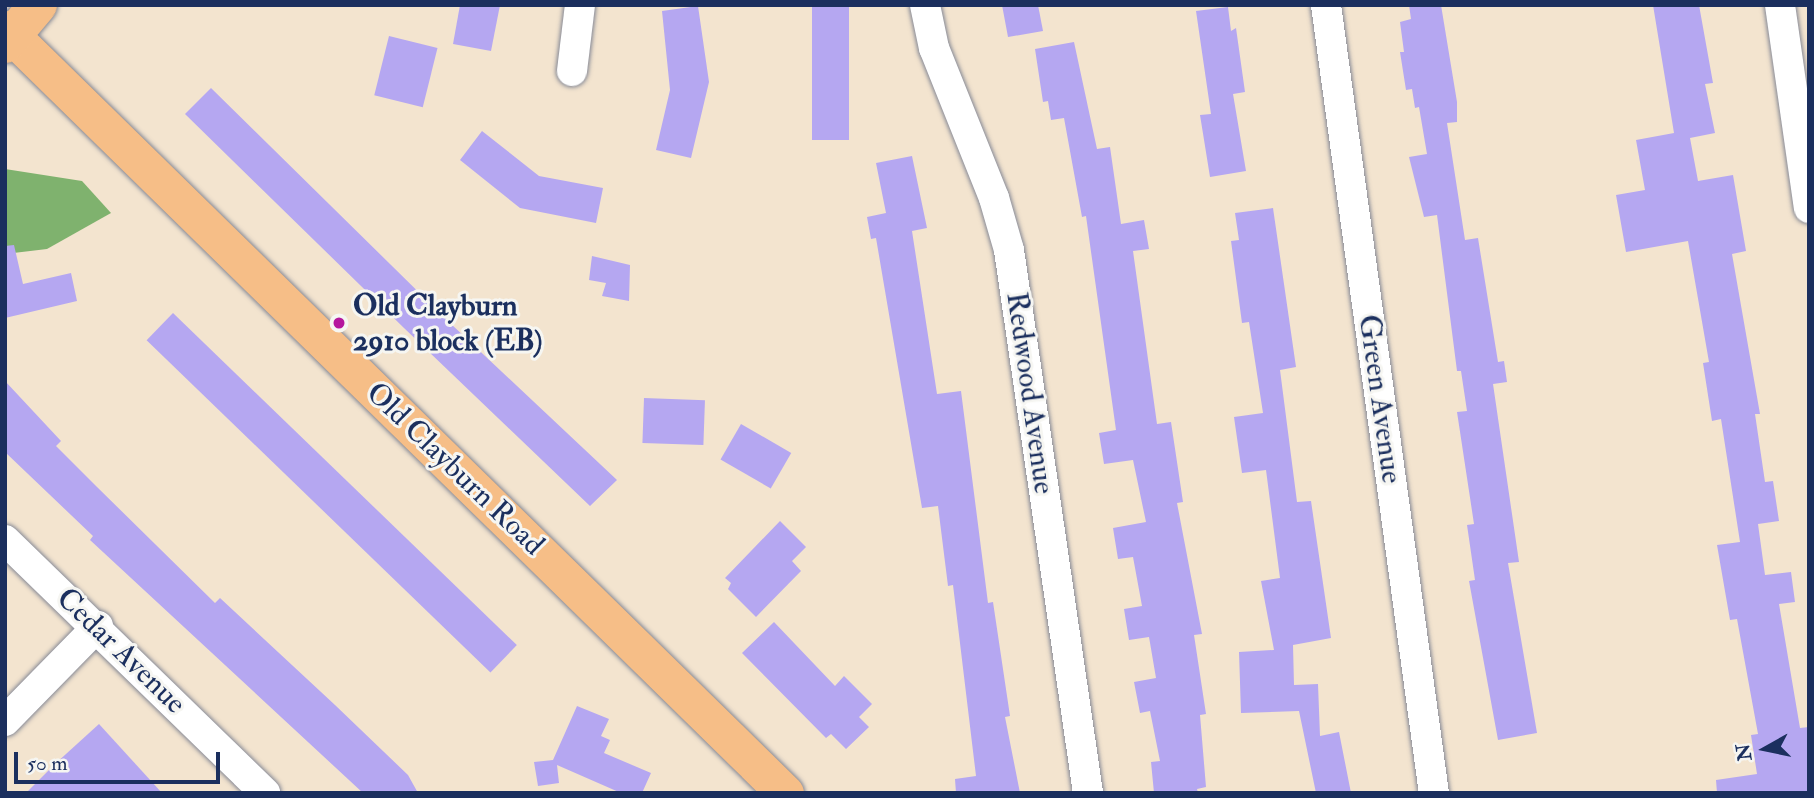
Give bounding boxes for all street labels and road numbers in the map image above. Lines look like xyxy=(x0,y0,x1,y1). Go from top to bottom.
street label: Redwood Avenue xyxy=(998,290,1062,496)
street label: Green Avenue xyxy=(1350,312,1410,486)
street label: Old Clayburn Road xyxy=(358,375,552,563)
street label: Cedar Avenue xyxy=(49,580,193,722)

